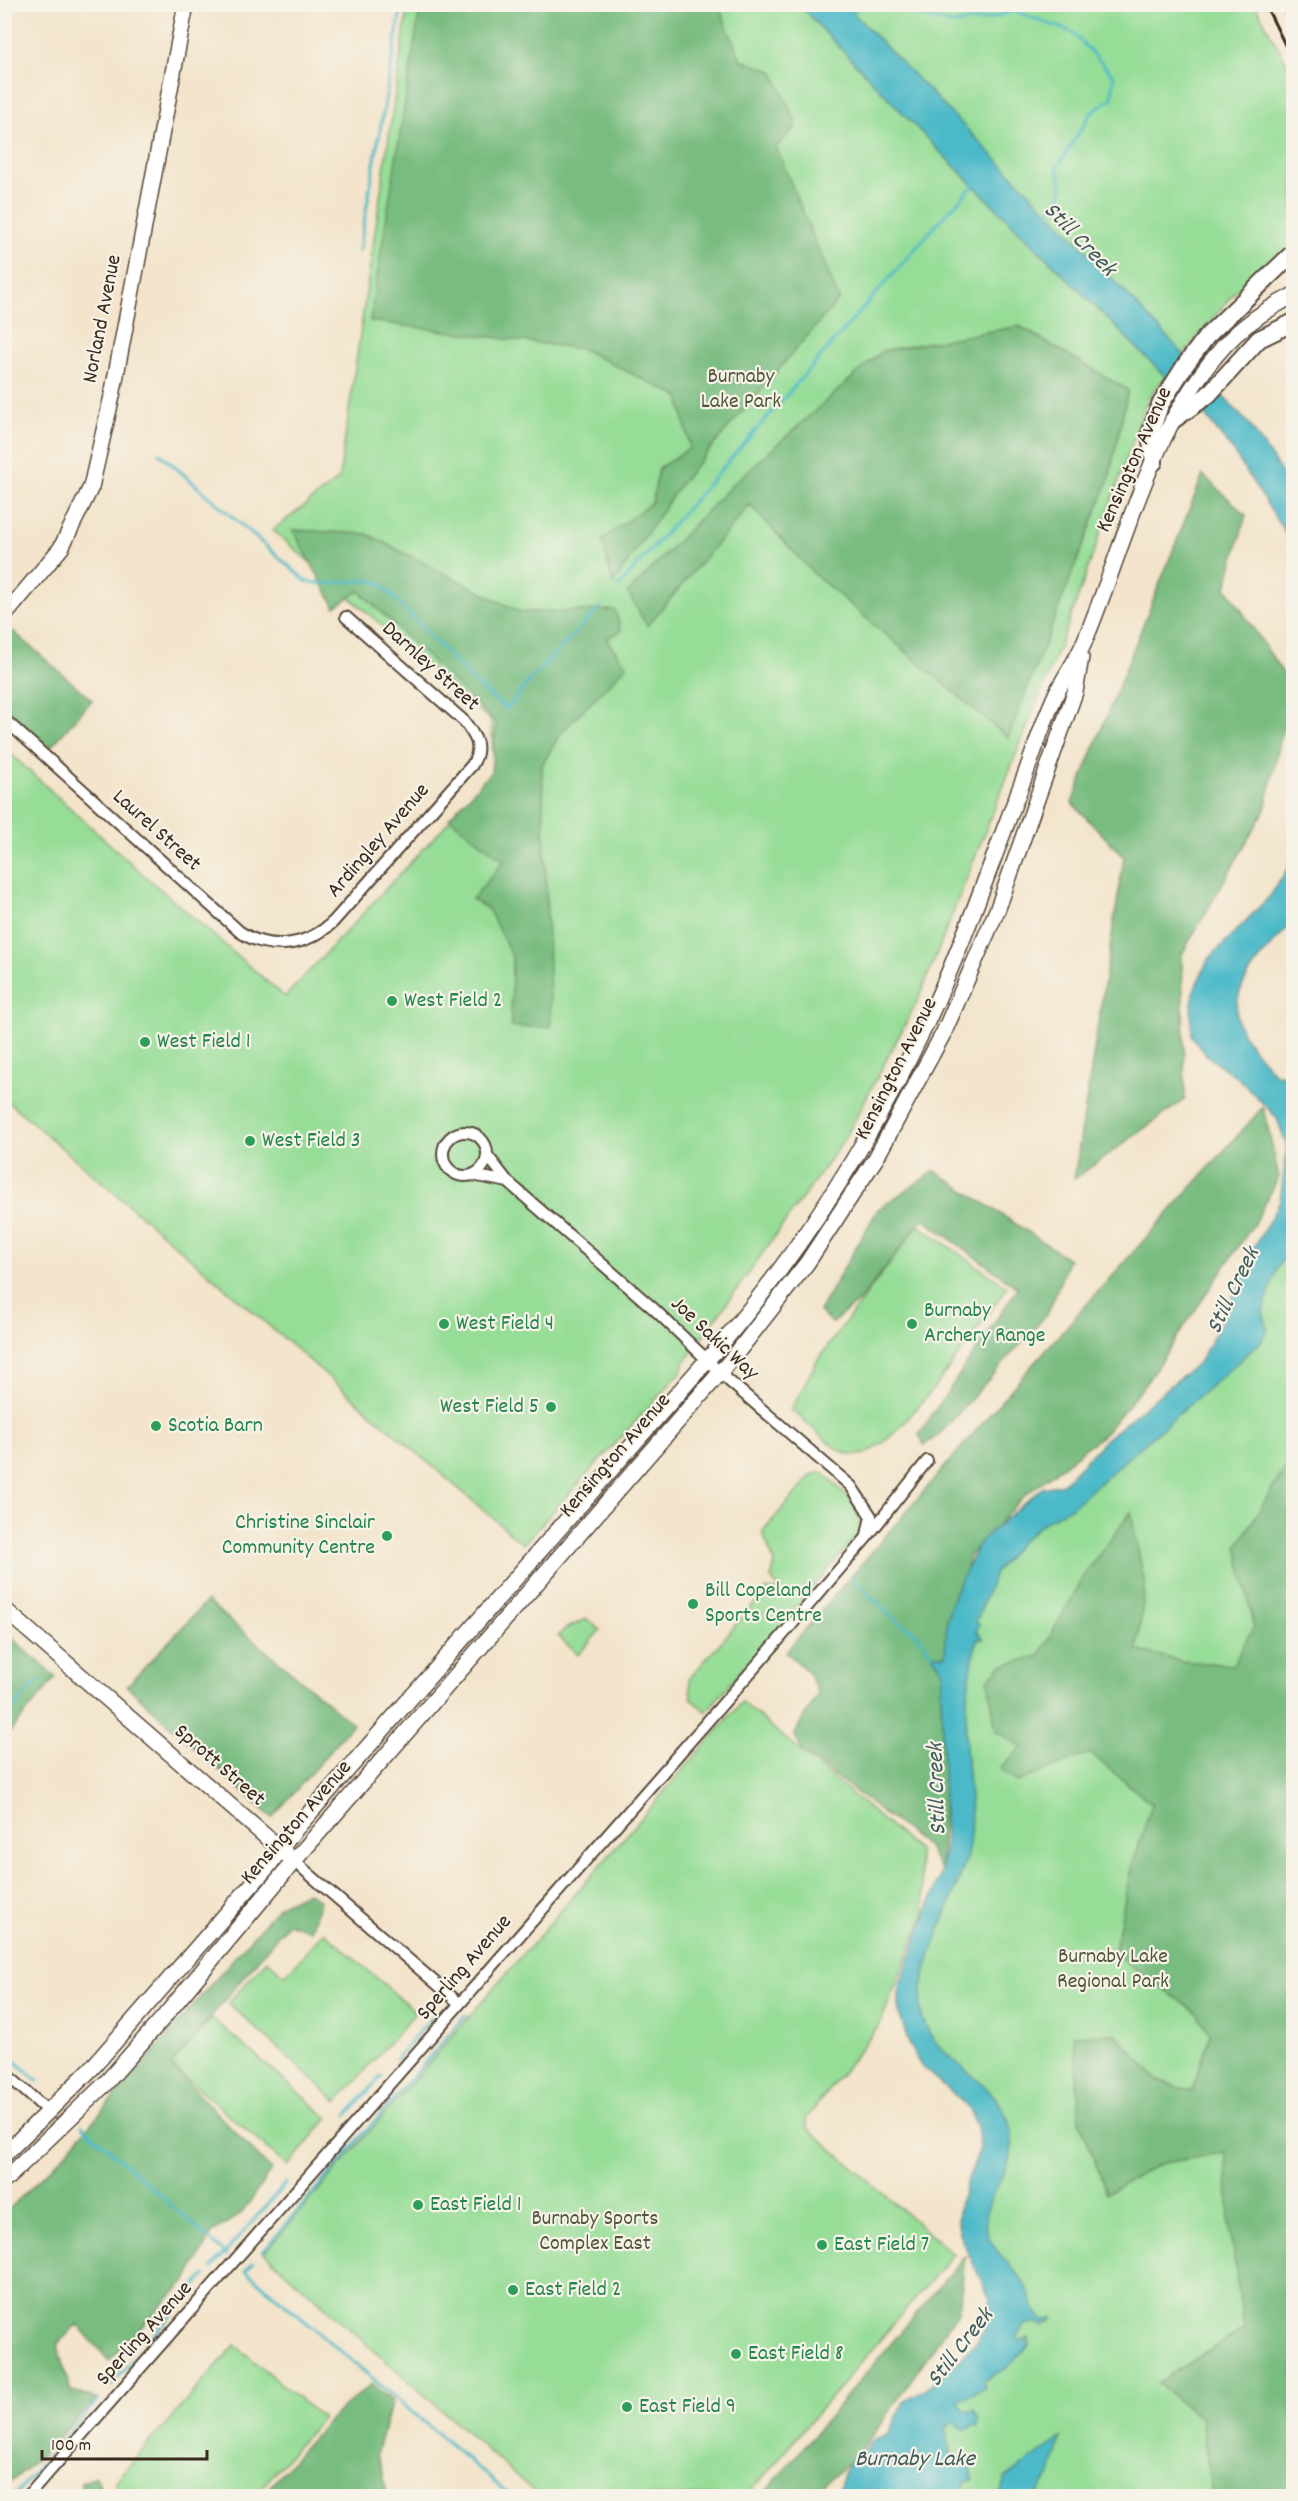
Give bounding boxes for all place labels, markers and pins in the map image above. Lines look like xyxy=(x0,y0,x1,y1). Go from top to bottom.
place label: West Field 2 xyxy=(404,986,502,1017)
marker: West Field 2 xyxy=(385,994,399,1008)
place label: West Field 1 xyxy=(157,1027,251,1058)
marker: West Field 1 xyxy=(138,1035,152,1049)
place label: West Field 3 xyxy=(262,1126,361,1157)
marker: West Field 3 xyxy=(243,1134,257,1148)
place label: Burnaby Archery Range xyxy=(924,1296,1045,1352)
place label: West Field 4 xyxy=(456,1309,554,1340)
marker: West Field 4 xyxy=(437,1317,451,1331)
marker: Burnaby Archery Range xyxy=(905,1317,919,1331)
place label: West Field 5 xyxy=(440,1392,539,1423)
marker: West Field 5 xyxy=(544,1400,558,1414)
place label: Scotia Barn xyxy=(168,1411,263,1442)
marker: Scotia Barn xyxy=(149,1419,163,1433)
place label: Christine Sinclair Community Centre xyxy=(222,1508,376,1564)
marker: Christine Sinclair Community Centre xyxy=(380,1529,394,1543)
place label: Bill Copeland Sports Centre xyxy=(705,1576,822,1632)
marker: Bill Copeland Sports Centre xyxy=(686,1597,700,1611)
place label: East Field 1 xyxy=(430,2190,522,2221)
marker: East Field 1 xyxy=(411,2198,425,2212)
place label: East Field 7 xyxy=(834,2230,929,2261)
marker: East Field 7 xyxy=(815,2238,829,2252)
place label: East Field 2 xyxy=(525,2275,621,2306)
marker: East Field 2 xyxy=(506,2283,520,2297)
place label: East Field 8 xyxy=(748,2339,844,2370)
marker: East Field 8 xyxy=(729,2347,743,2361)
place label: East Field 9 xyxy=(639,2392,736,2423)
marker: East Field 9 xyxy=(620,2400,634,2414)

